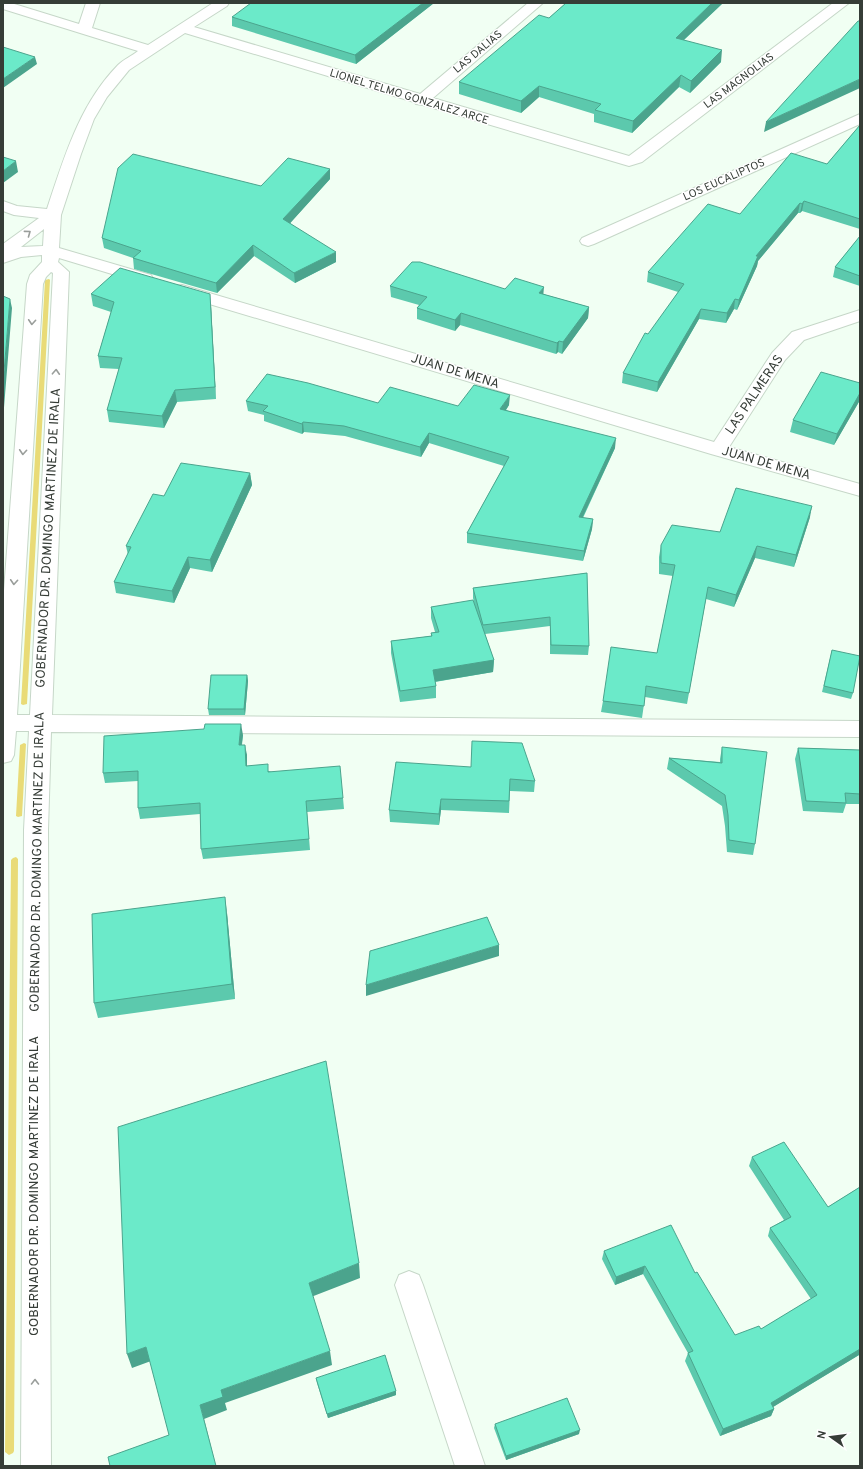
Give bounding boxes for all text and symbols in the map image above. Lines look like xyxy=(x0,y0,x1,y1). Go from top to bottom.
street label: LAS DALIAS xyxy=(451,27,505,77)
street label: LAS MAGNOLIAS xyxy=(701,50,777,112)
street label: LIONEL TELMO GONZALEZ ARCE xyxy=(328,66,490,128)
street label: LOS EUCALIPTOS xyxy=(681,156,767,204)
one-way arrow xyxy=(24,231,31,238)
one-way arrow xyxy=(28,319,37,325)
street label: JUAN DE MENA xyxy=(409,351,501,393)
street label: LAS PALMERAS xyxy=(723,352,787,438)
one-way arrow xyxy=(52,369,61,375)
street label: GOBERNADOR DR. DOMINGO MARTINEZ DE IRALA xyxy=(33,388,65,688)
street label: JUAN DE MENA xyxy=(720,444,813,484)
one-way arrow xyxy=(19,449,28,455)
one-way arrow xyxy=(10,579,19,585)
street label: GOBERNADOR DR. DOMINGO MARTINEZ DE IRALA xyxy=(27,712,49,1012)
street label: GOBERNADOR DR. DOMINGO MARTINEZ DE IRALA xyxy=(27,1036,43,1336)
one-way arrow xyxy=(31,1379,39,1385)
north arrow xyxy=(811,1417,851,1457)
text: N xyxy=(815,1429,830,1440)

